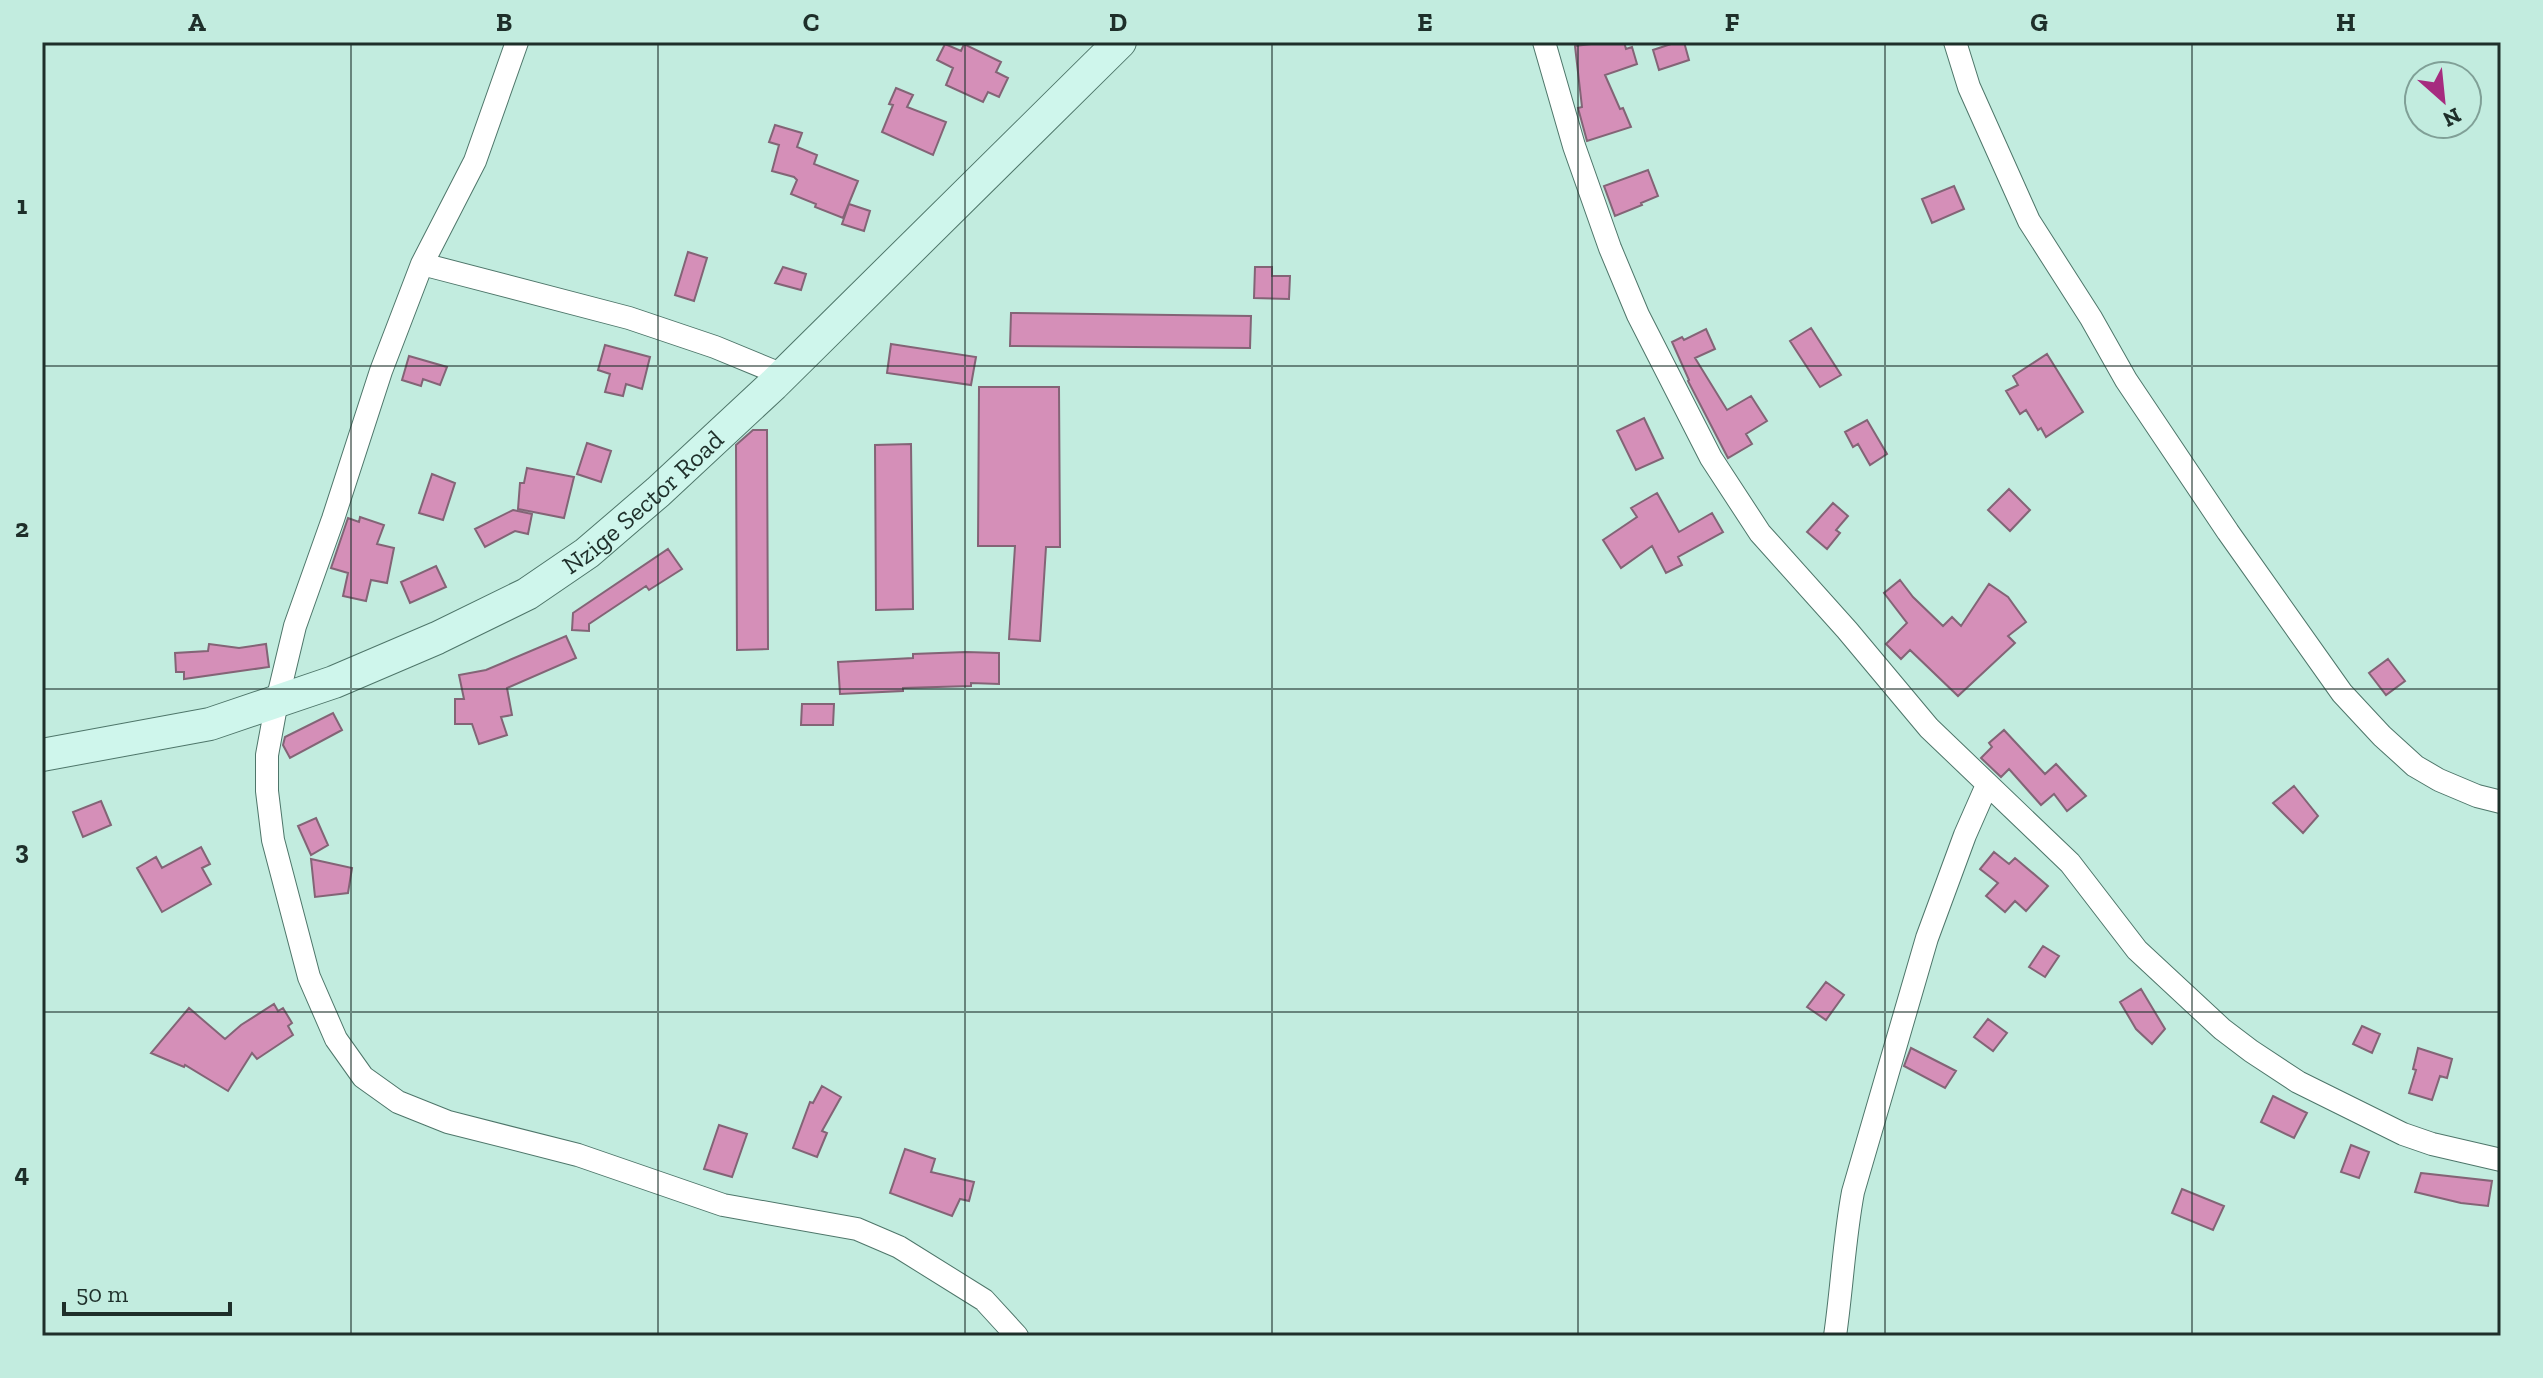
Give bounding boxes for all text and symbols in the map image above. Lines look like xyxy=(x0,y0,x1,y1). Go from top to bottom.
text: A xyxy=(188,6,206,38)
text: B xyxy=(496,6,512,38)
text: C xyxy=(803,6,819,38)
text: D xyxy=(1109,6,1127,38)
text: E xyxy=(1417,6,1433,38)
text: F xyxy=(1725,6,1740,38)
text: G xyxy=(2030,6,2048,38)
text: H xyxy=(2336,6,2356,38)
north arrow xyxy=(2403,60,2483,140)
text: N xyxy=(2438,102,2465,133)
text: 1 xyxy=(17,189,28,221)
street label: Nzige Sector Road xyxy=(556,423,730,581)
text: 2 xyxy=(15,512,29,544)
text: 3 xyxy=(15,834,29,866)
text: 4 xyxy=(15,1157,30,1189)
scale bar xyxy=(64,1266,230,1316)
text: 50 m xyxy=(76,1279,129,1308)

